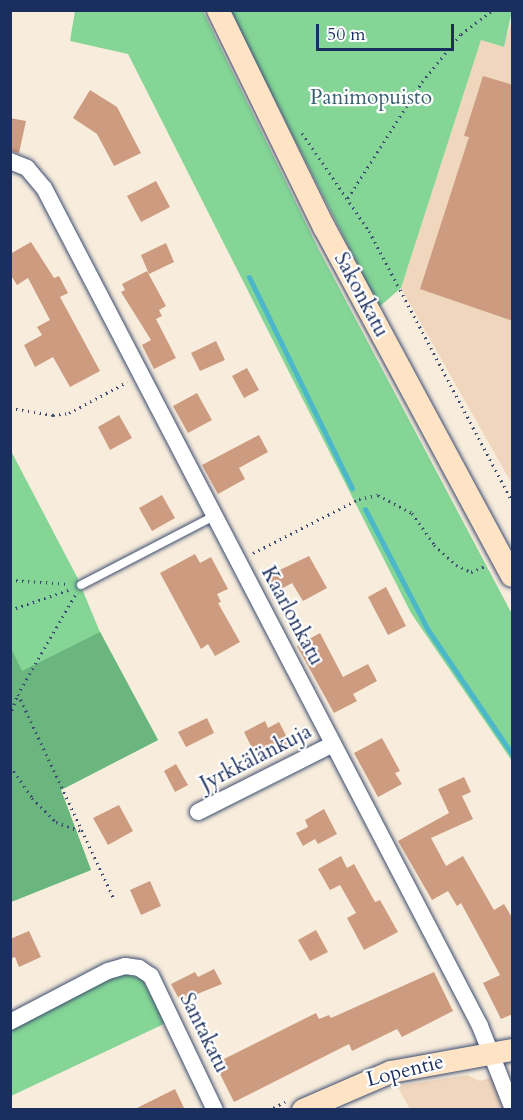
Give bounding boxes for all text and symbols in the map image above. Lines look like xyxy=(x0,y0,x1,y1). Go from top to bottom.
scale bar xyxy=(319,12,457,50)
text: 50 m xyxy=(327,22,366,47)
park label: Panimopuisto xyxy=(310,85,432,111)
street label: Sakonkatu xyxy=(328,248,394,342)
street label: Kaarlonkatu xyxy=(255,562,329,670)
street label: Jyrkkälänkuja xyxy=(196,719,316,797)
street label: Santakatu xyxy=(174,989,234,1077)
street label: Lopentie xyxy=(364,1049,446,1093)

